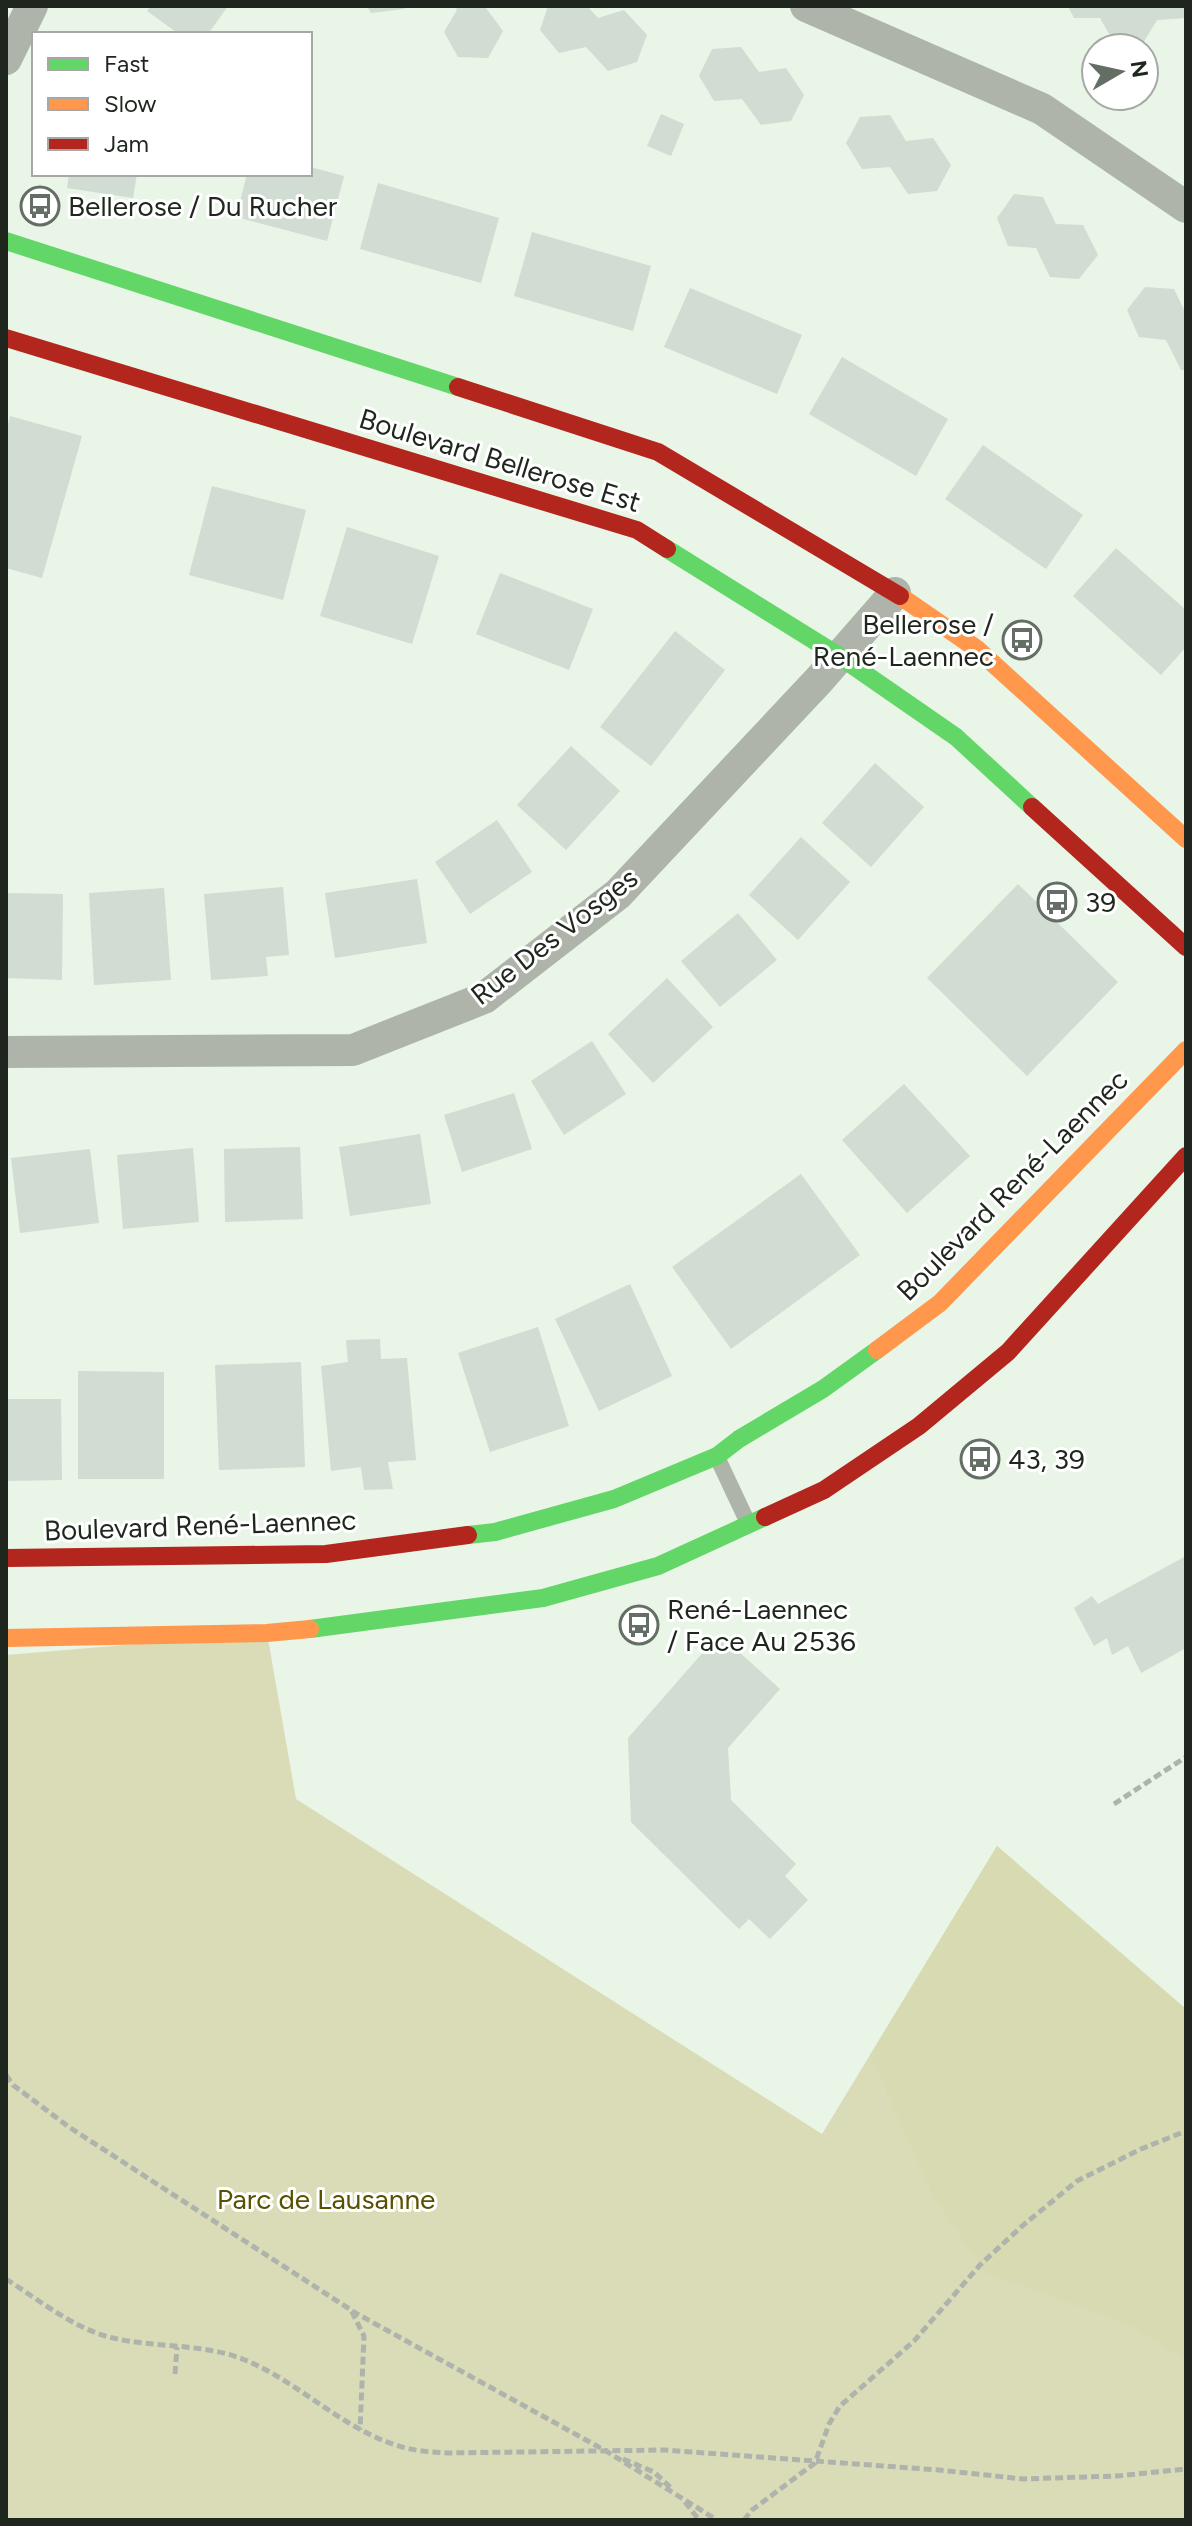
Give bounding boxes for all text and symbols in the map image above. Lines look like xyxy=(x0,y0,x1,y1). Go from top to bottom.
legend xyxy=(32,32,312,176)
north arrow xyxy=(1080,32,1160,112)
text: Fast xyxy=(104,49,149,78)
text: N xyxy=(1125,58,1154,79)
text: Slow xyxy=(104,89,157,118)
text: Jam xyxy=(104,129,149,158)
bus stop icon: Bellerose / Du Rucher xyxy=(19,185,61,227)
place label: Bellerose / Du Rucher xyxy=(68,189,338,223)
street label: Boulevard Bellerose Est xyxy=(355,401,645,519)
place label: Bellerose / René-Laennec xyxy=(813,607,994,673)
bus stop icon: Bellerose / René-Laennec xyxy=(1001,619,1043,661)
street label: Rue Des Vosges xyxy=(464,860,644,1012)
bus stop icon: 39 xyxy=(1036,881,1078,923)
place label: 39 xyxy=(1085,885,1116,919)
street label: Boulevard René-Laennec xyxy=(889,1062,1135,1308)
bus stop icon: 43, 39 xyxy=(959,1438,1001,1480)
place label: 43, 39 xyxy=(1008,1442,1085,1476)
street label: Boulevard René-Laennec xyxy=(43,1503,357,1547)
place label: René-Laennec / Face Au 2536 xyxy=(667,1592,856,1658)
bus stop icon: René-Laennec / Face Au 2536 xyxy=(618,1604,660,1646)
park label: Parc de Lausanne xyxy=(217,2182,435,2216)

